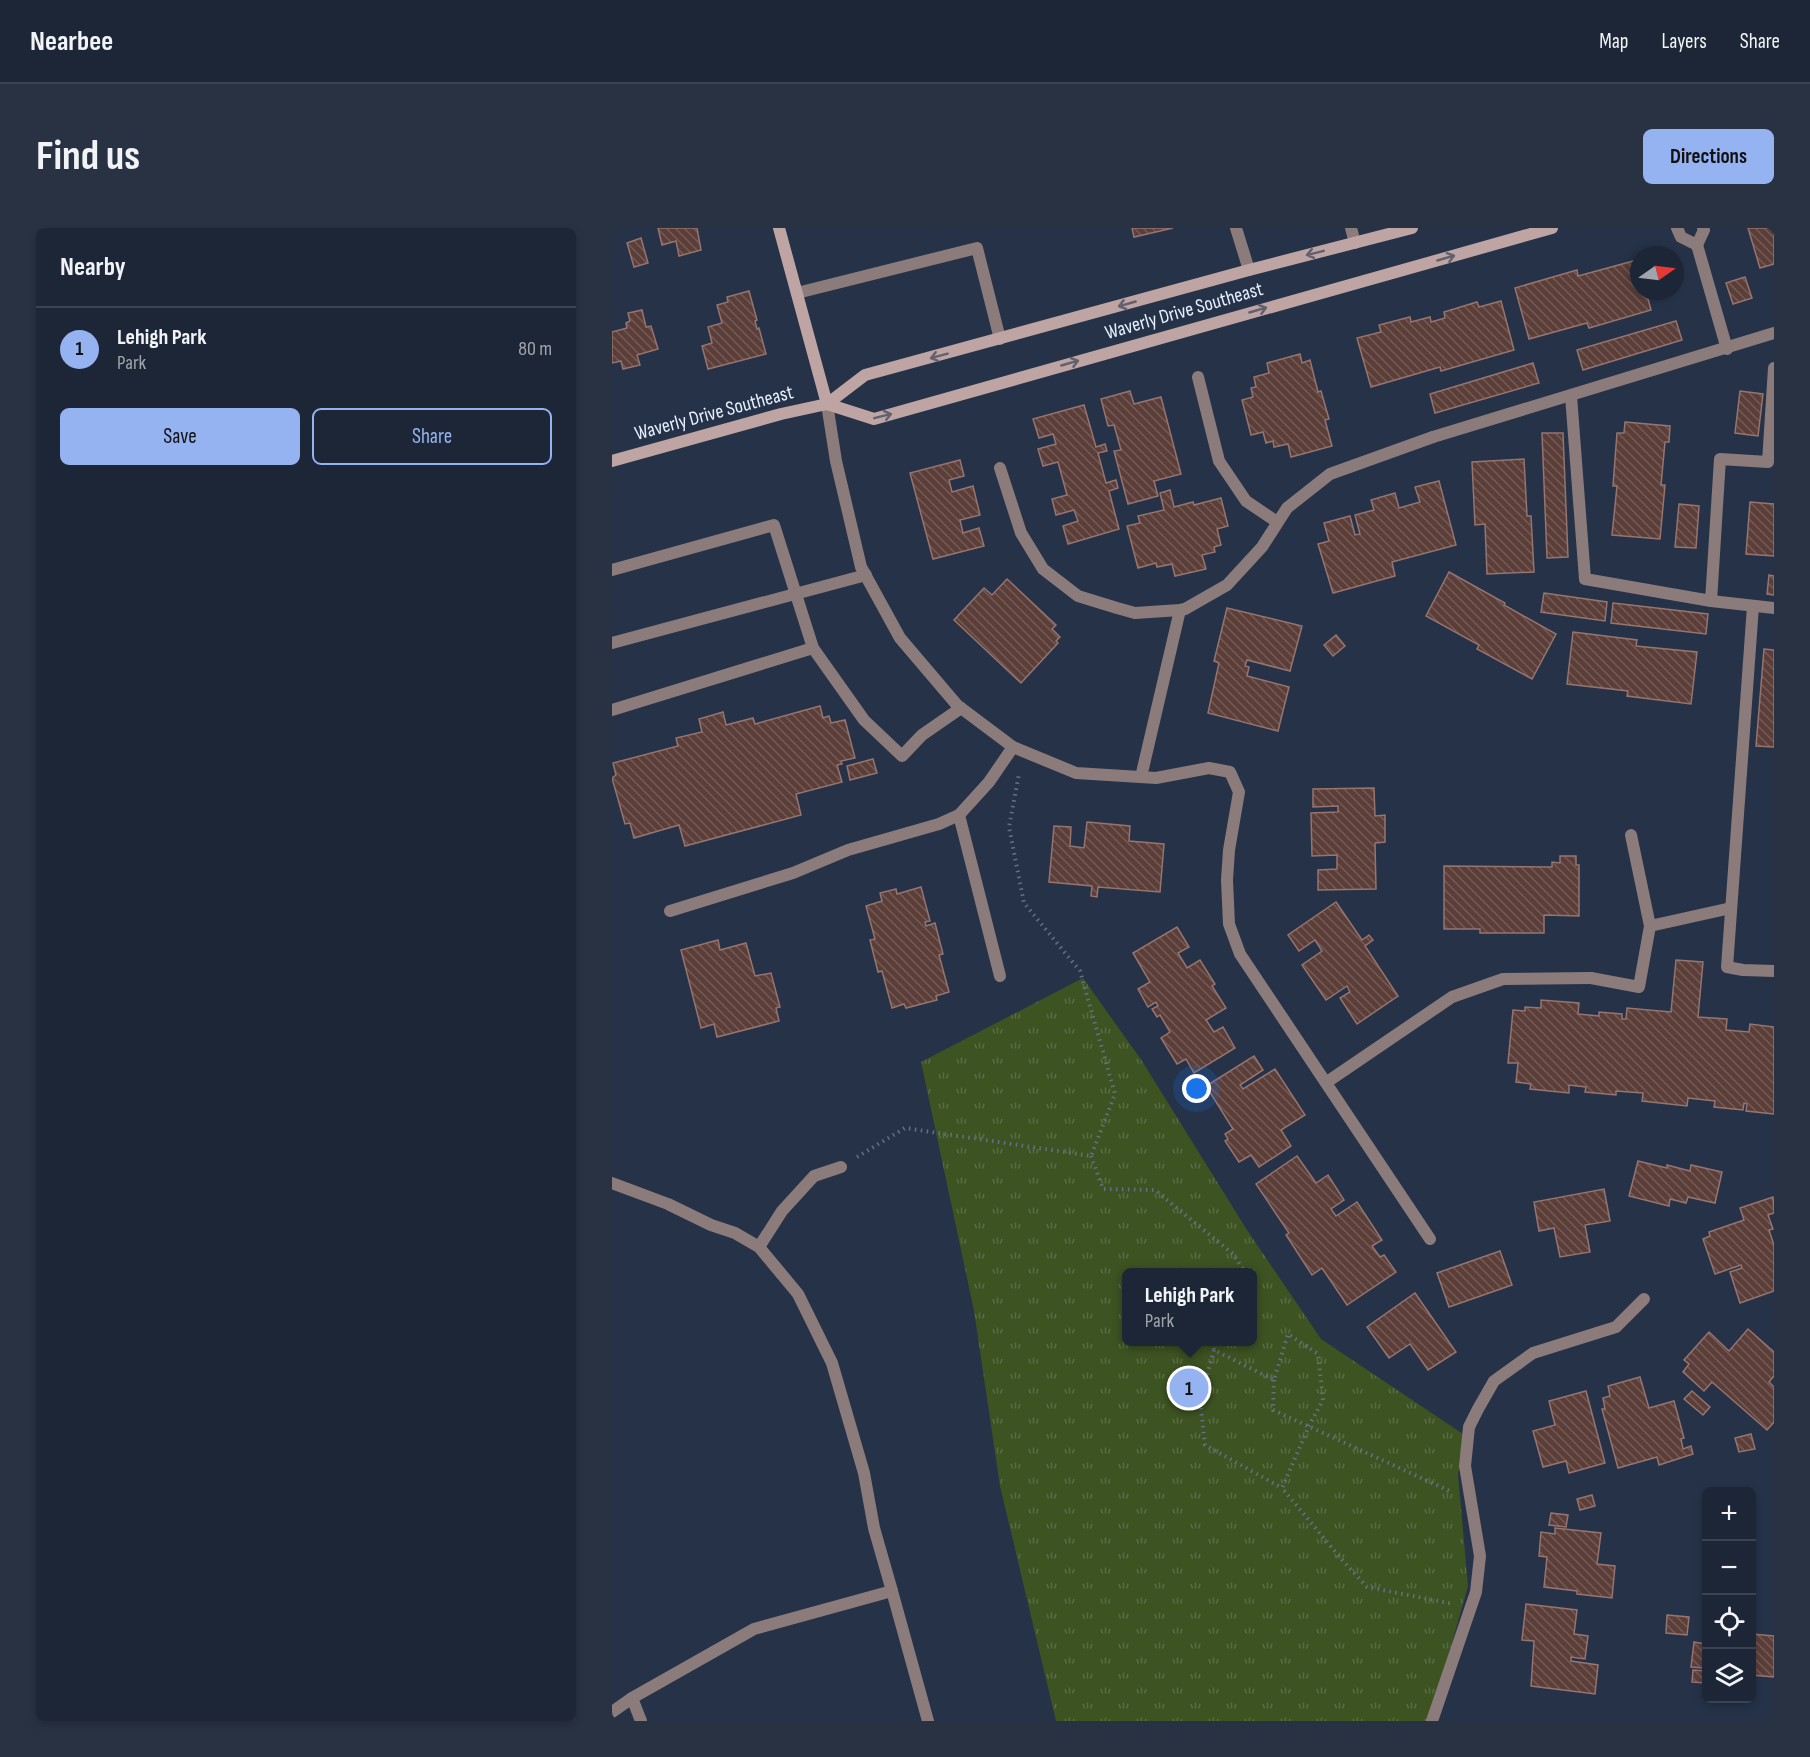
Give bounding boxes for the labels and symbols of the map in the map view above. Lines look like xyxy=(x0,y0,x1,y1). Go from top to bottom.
north arrow xyxy=(1630,246,1684,300)
one-way arrow xyxy=(1306,247,1325,259)
one-way arrow xyxy=(1436,252,1455,263)
street label: Waverly Drive Southeast xyxy=(1102,277,1266,345)
one-way arrow xyxy=(1118,299,1137,310)
one-way arrow xyxy=(1248,304,1267,316)
one-way arrow xyxy=(930,350,949,362)
one-way arrow xyxy=(1061,357,1080,368)
street label: Waverly Drive Southeast xyxy=(632,380,796,446)
one-way arrow xyxy=(873,409,892,421)
your location xyxy=(1182,1074,1211,1103)
pin: 1 xyxy=(1170,1366,1208,1410)

